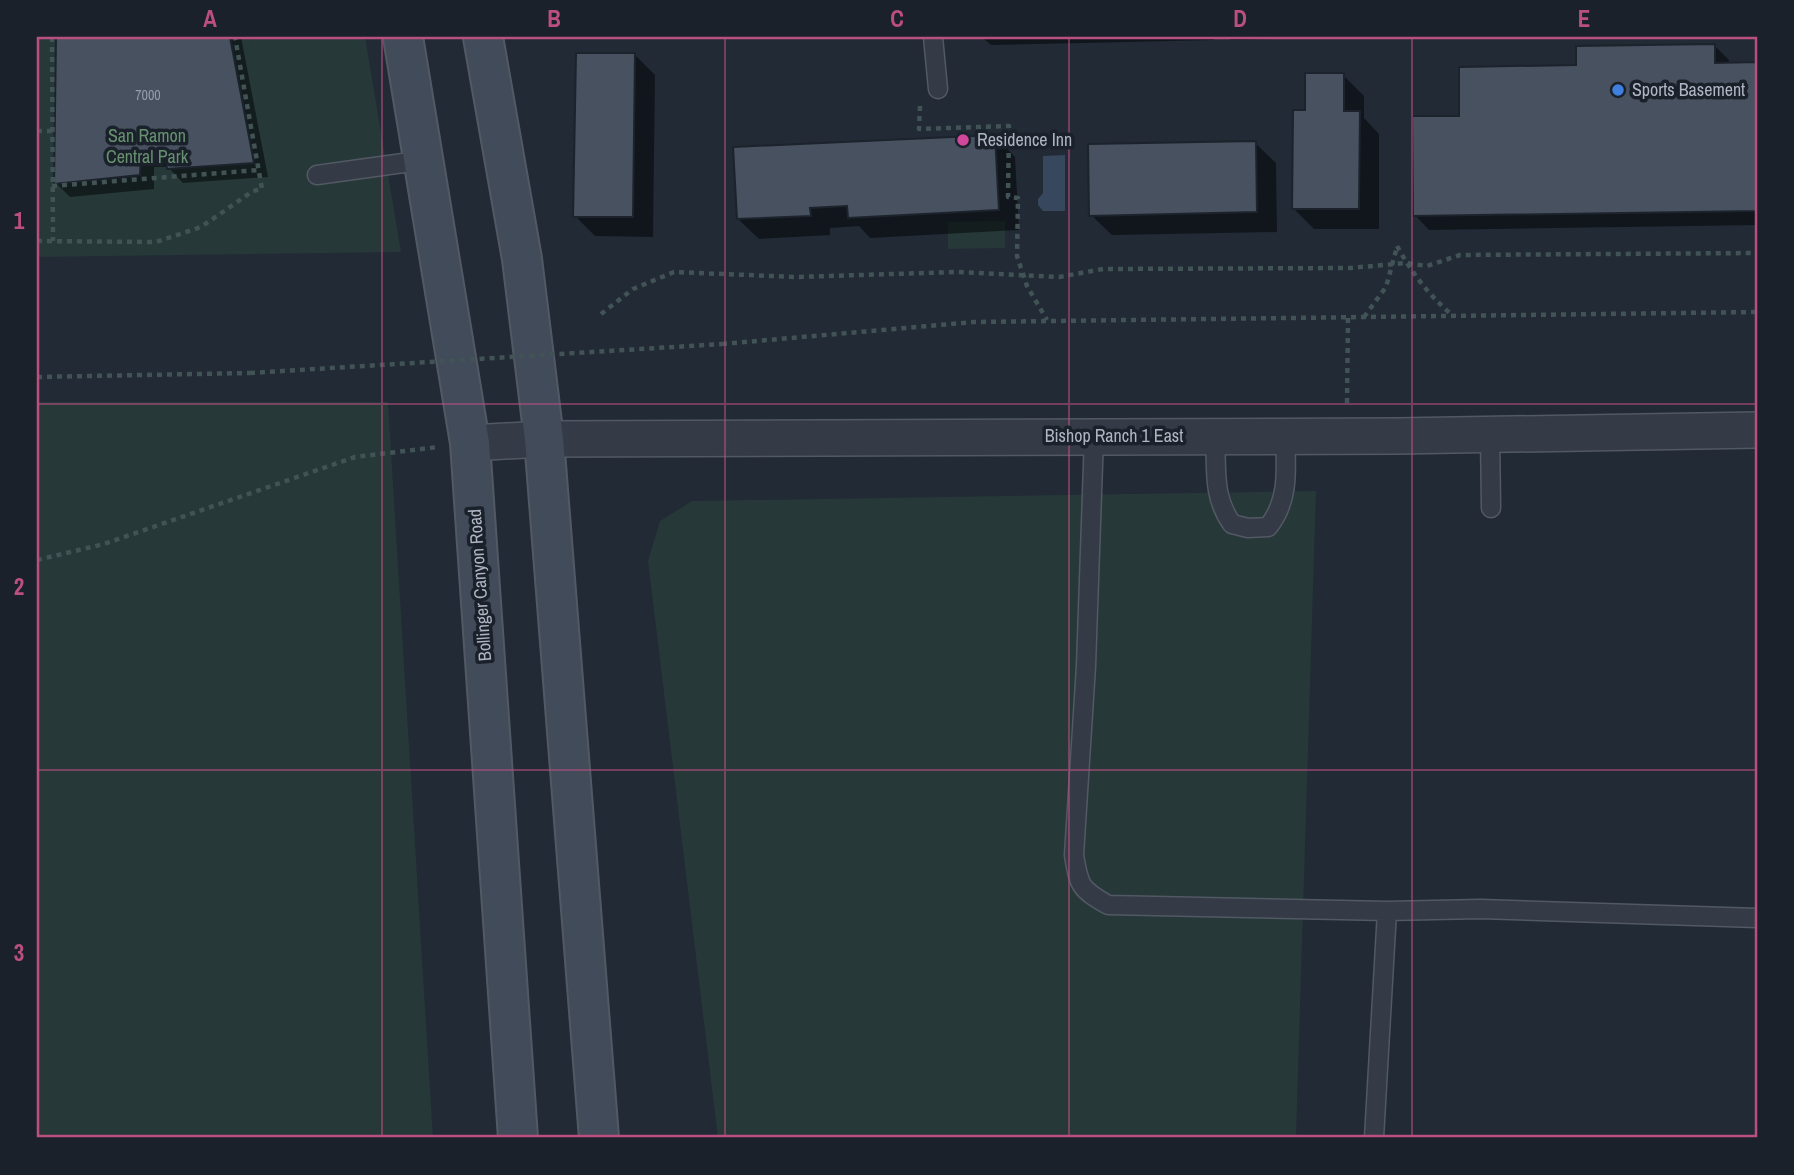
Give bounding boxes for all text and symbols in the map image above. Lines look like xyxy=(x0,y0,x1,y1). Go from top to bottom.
text: A xyxy=(203,3,217,34)
text: B xyxy=(547,3,561,34)
text: C xyxy=(890,3,904,34)
text: D xyxy=(1233,3,1247,34)
text: E xyxy=(1578,3,1590,34)
place label: Sports Basement xyxy=(1632,77,1745,102)
marker: Sports Basement xyxy=(1610,82,1626,98)
house number: 7000 xyxy=(135,86,161,104)
park label: San Ramon Central Park xyxy=(106,123,189,169)
place label: Residence Inn xyxy=(977,127,1072,152)
marker: Residence Inn xyxy=(955,132,971,148)
text: 1 xyxy=(14,205,25,236)
street label: Bishop Ranch 1 East xyxy=(1045,423,1183,448)
street label: Bollinger Canyon Road xyxy=(462,508,497,662)
text: 2 xyxy=(14,571,24,602)
text: 3 xyxy=(14,937,24,968)

